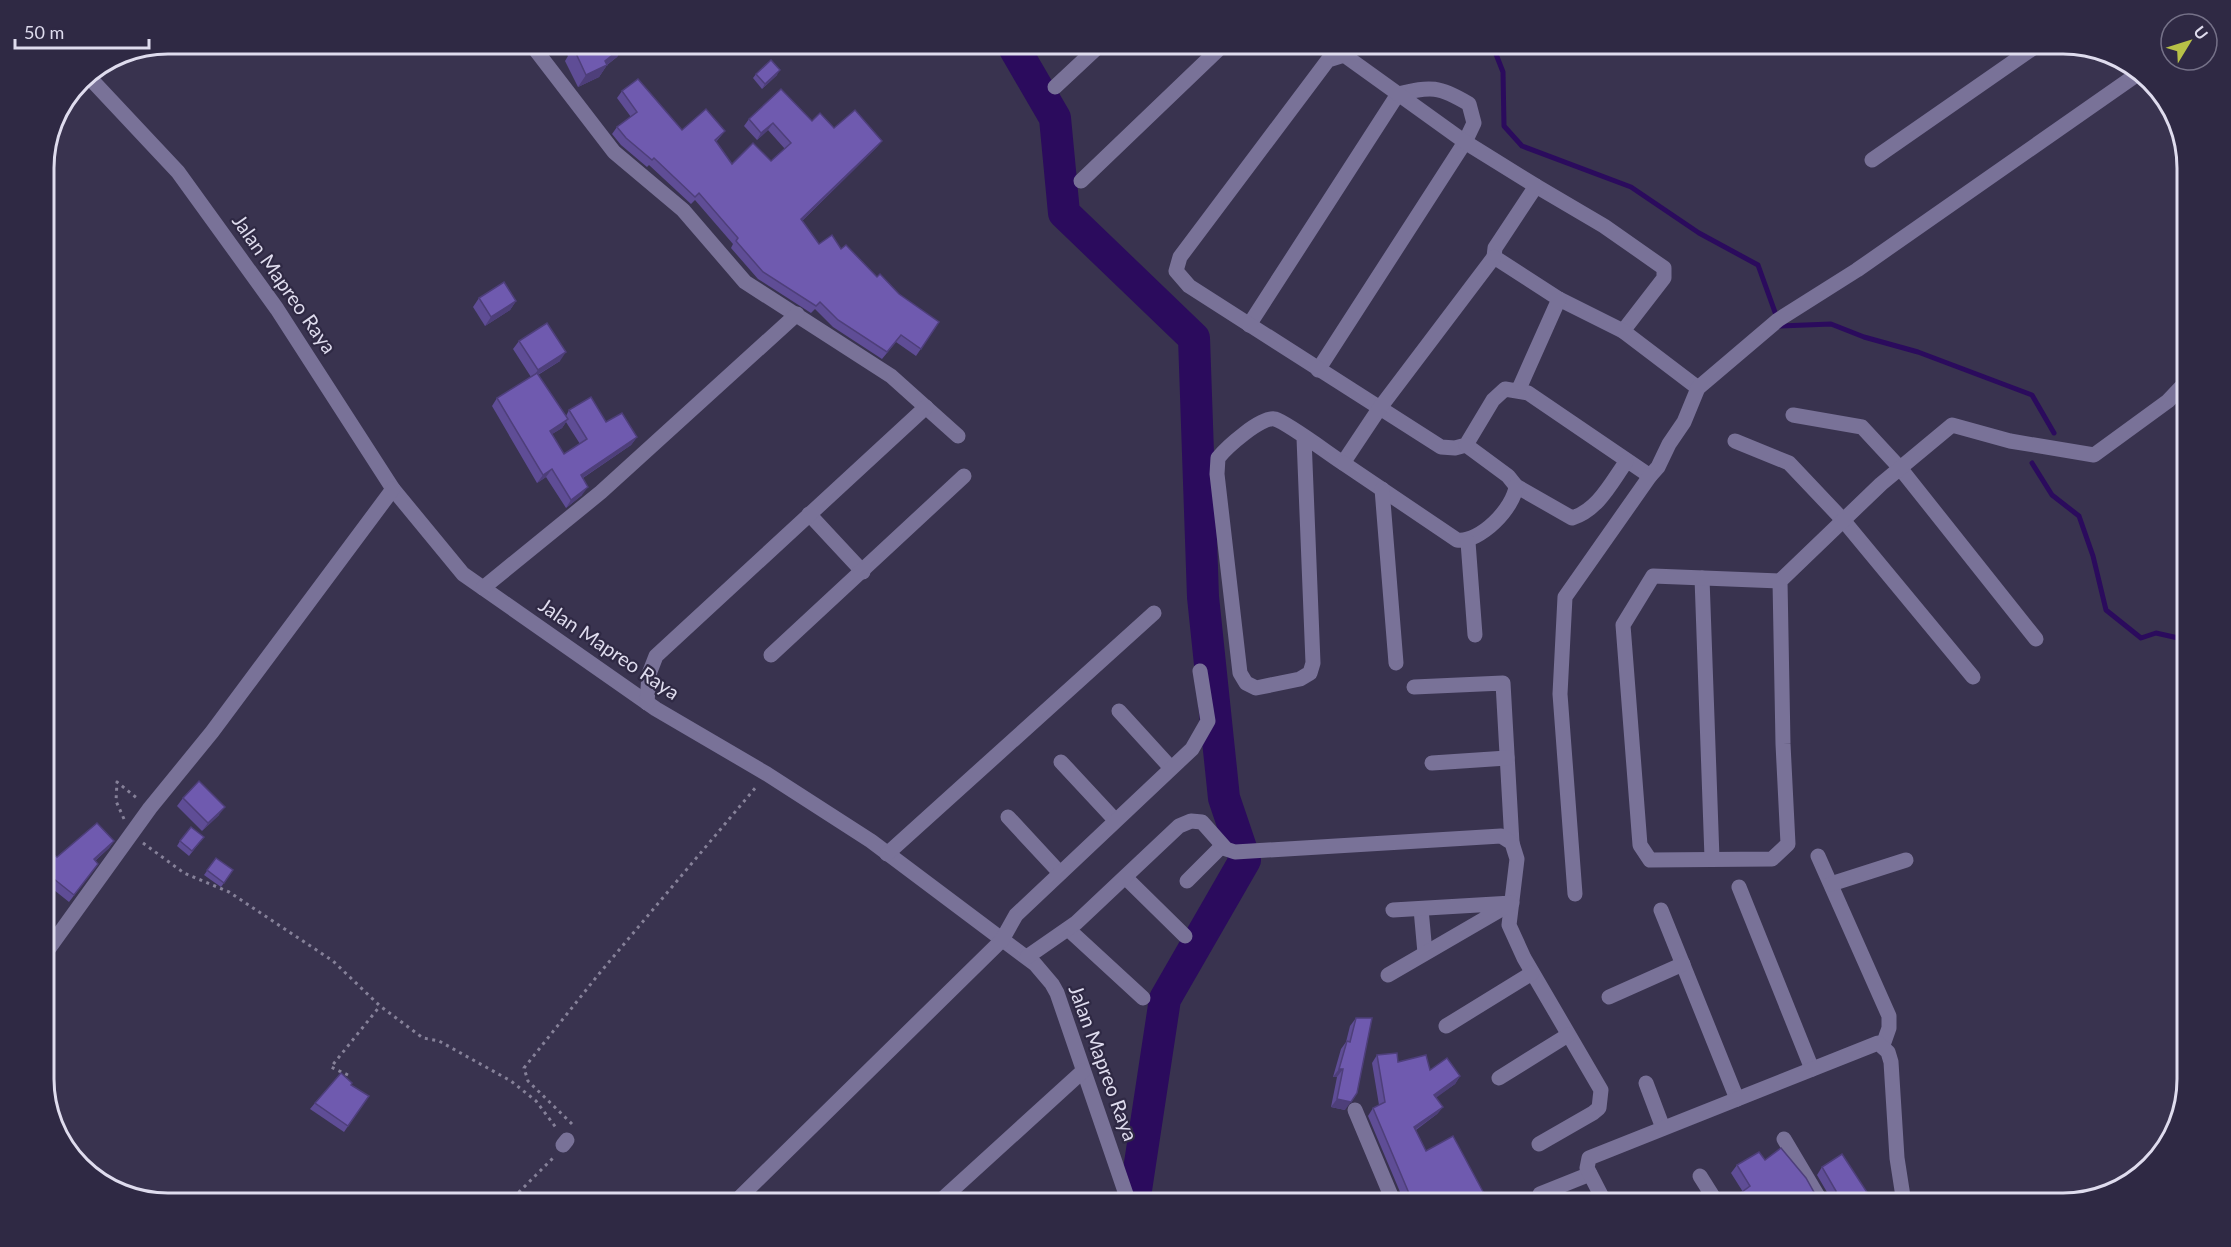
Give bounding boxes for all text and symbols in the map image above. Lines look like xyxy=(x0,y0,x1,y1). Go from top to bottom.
scale bar xyxy=(15,12,148,50)
north arrow xyxy=(2159,12,2219,72)
text: 50 m xyxy=(24,21,64,43)
text: U xyxy=(2190,22,2212,43)
street label: Jalan Mapreo Raya xyxy=(228,209,342,358)
street label: Jalan Mapreo Raya xyxy=(535,592,684,704)
street label: Jalan Mapreo Raya xyxy=(1065,981,1143,1144)

